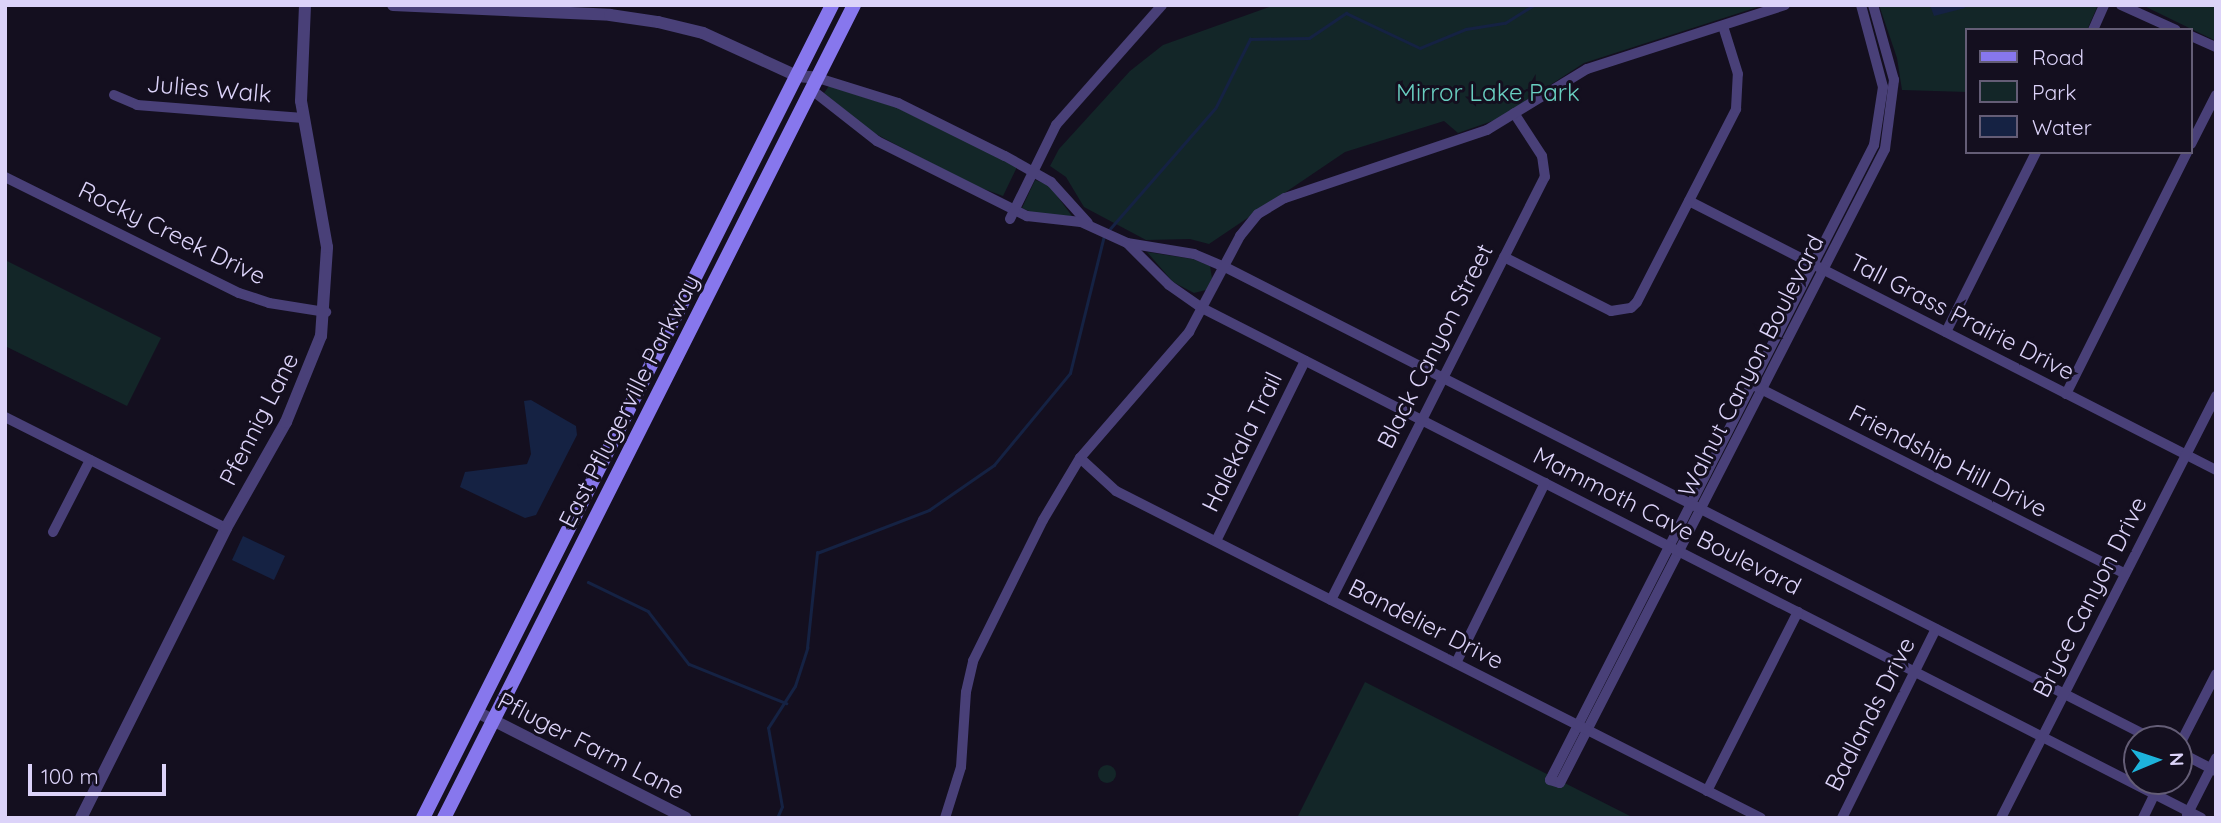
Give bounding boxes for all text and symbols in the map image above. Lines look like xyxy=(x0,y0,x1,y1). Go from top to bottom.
legend xyxy=(1966,28,2193,154)
text: Road xyxy=(2032,44,2084,70)
street label: Julies Walk xyxy=(145,69,273,109)
park label: Mirror Lake Park xyxy=(1396,79,1580,107)
text: Park xyxy=(2032,79,2076,105)
text: Water xyxy=(2032,114,2092,140)
street label: Rocky Creek Drive xyxy=(74,175,270,291)
street label: Walnut Canyon Boulevard xyxy=(1672,230,1830,502)
street label: Black Canyon Street xyxy=(1371,239,1499,453)
street label: Tall Grass Prairie Drive xyxy=(1845,248,2079,386)
street label: East Pflugerville Parkway xyxy=(553,270,705,532)
street label: Pfennig Lane xyxy=(213,348,305,490)
street label: Halekala Trail xyxy=(1196,367,1288,517)
street label: Friendship Hill Drive xyxy=(1844,399,2052,523)
street label: Mammoth Cave Boulevard xyxy=(1528,441,1806,601)
street label: Bryce Canyon Drive xyxy=(2027,492,2153,702)
street label: Bandelier Drive xyxy=(1344,573,1508,675)
street label: Badlands Drive xyxy=(1819,632,1921,796)
street label: Pfluger Farm Lane xyxy=(493,686,689,806)
north arrow xyxy=(2123,725,2193,795)
scale bar xyxy=(32,750,170,794)
text: N xyxy=(2165,752,2189,767)
text: 100 m xyxy=(41,763,99,789)

